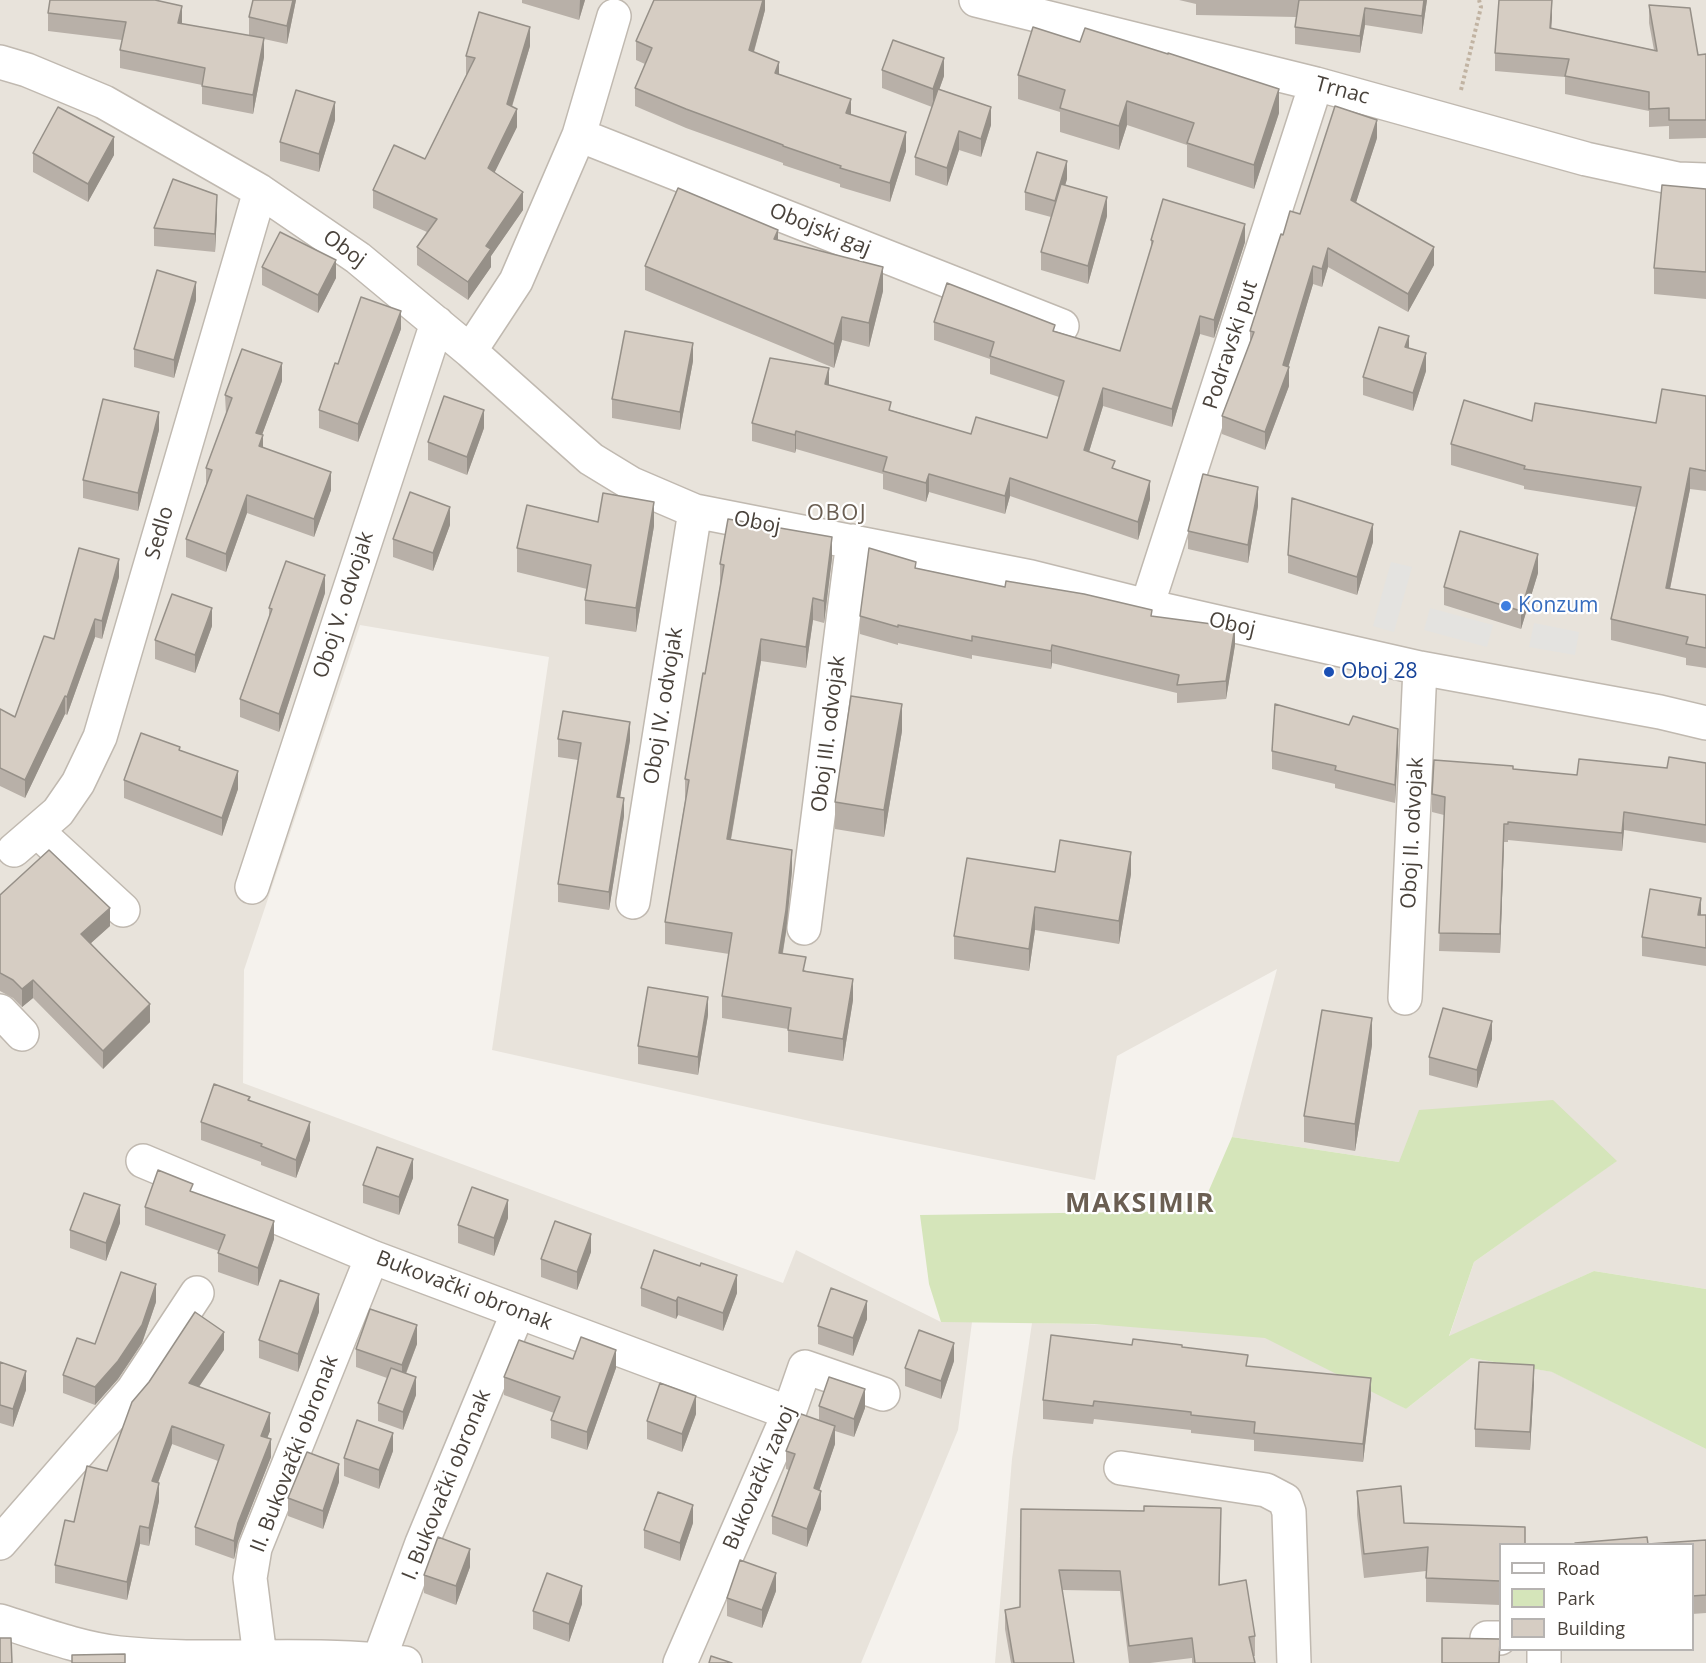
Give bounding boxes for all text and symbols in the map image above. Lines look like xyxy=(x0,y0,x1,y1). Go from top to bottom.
street label: Trnac xyxy=(1312,72,1372,110)
street label: Obojski gaj xyxy=(766,198,874,262)
street label: Oboj xyxy=(318,225,370,273)
street label: Podravski put xyxy=(1198,277,1264,413)
district label: OBOJ xyxy=(807,501,867,527)
street label: Sedlo xyxy=(140,504,180,562)
street label: Oboj xyxy=(731,506,783,540)
street label: Oboj V. odvojak xyxy=(308,529,380,681)
place label: Konzum xyxy=(1518,593,1599,619)
marker: Konzum xyxy=(1499,599,1513,613)
street label: Oboj xyxy=(1206,607,1258,643)
street label: Oboj IV. odvojak xyxy=(639,626,689,786)
street label: Oboj III. odvojak xyxy=(807,654,851,814)
place label: Oboj 28 xyxy=(1341,659,1418,685)
marker: Oboj 28 xyxy=(1322,665,1336,679)
street label: Oboj II. odvojak xyxy=(1396,757,1430,909)
district label: MAKSIMIR xyxy=(1065,1188,1215,1220)
street label: Bukovački obronak xyxy=(372,1246,556,1336)
street label: II. Bukovački obronak xyxy=(246,1352,344,1556)
street label: I. Bukovački obronak xyxy=(397,1386,497,1584)
street label: Bukovački zavoj xyxy=(718,1402,802,1554)
legend xyxy=(1499,1543,1694,1651)
text: Road xyxy=(1557,1556,1600,1580)
text: Park xyxy=(1557,1586,1595,1610)
text: Building xyxy=(1557,1616,1625,1640)

